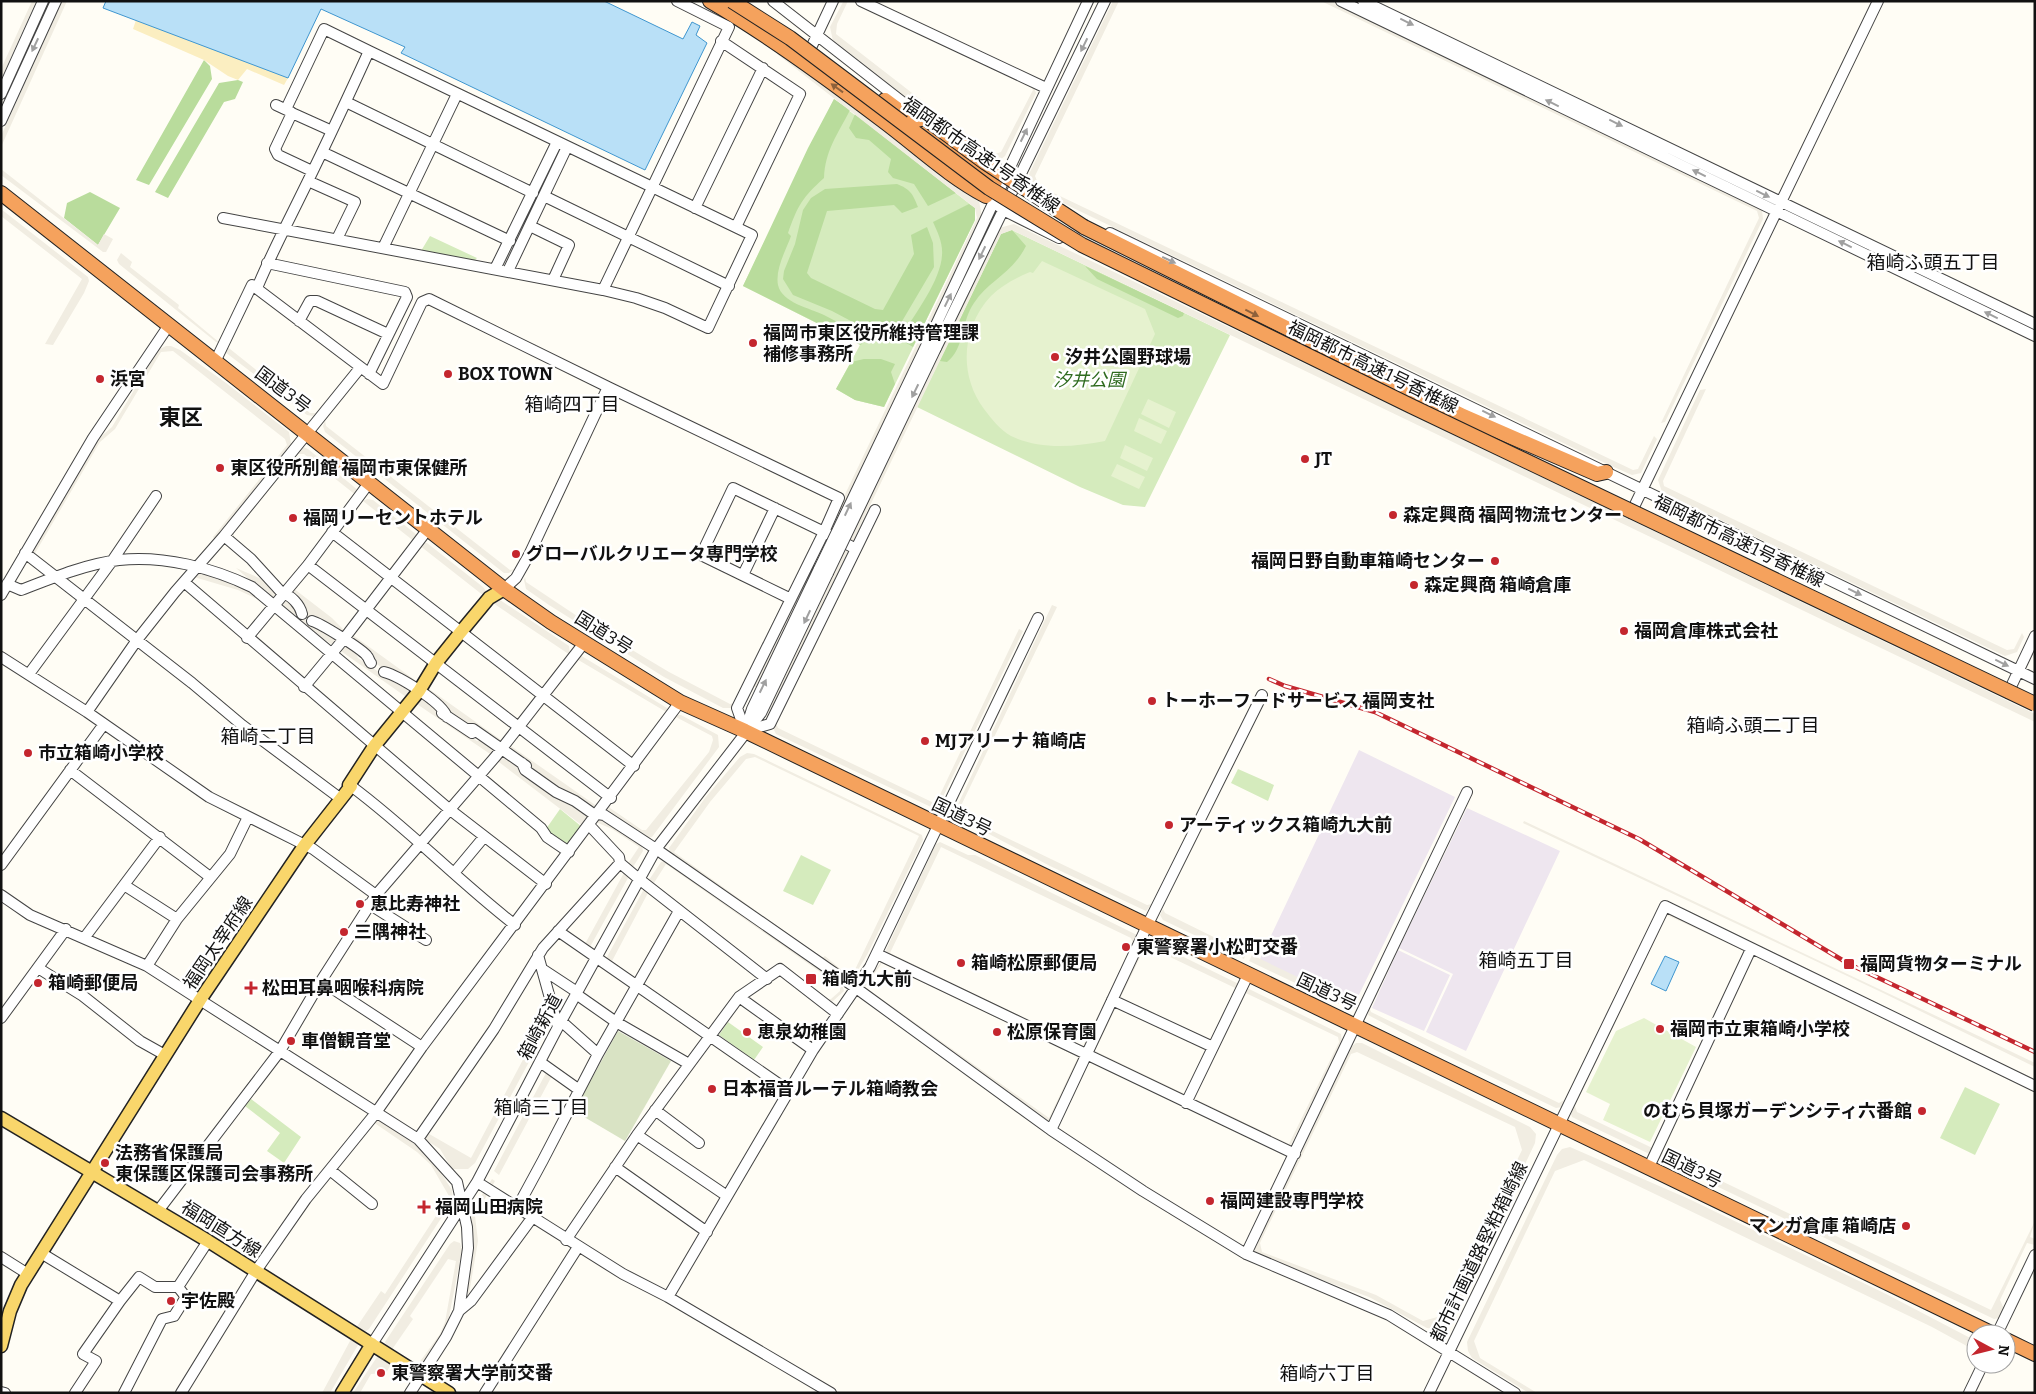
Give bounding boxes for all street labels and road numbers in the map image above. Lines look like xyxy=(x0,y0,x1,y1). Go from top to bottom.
street label: 福岡都市高速1号香椎線 xyxy=(898,92,1064,218)
street label: 福岡都市高速1号香椎線 xyxy=(1284,316,1462,418)
street label: 国道3号 xyxy=(251,362,315,418)
street label: 福岡都市高速1号香椎線 xyxy=(1650,490,1828,592)
street label: 国道3号 xyxy=(571,607,637,659)
street label: 国道3号 xyxy=(928,793,996,841)
street label: 福岡太宰府線 xyxy=(179,892,257,994)
street label: 国道3号 xyxy=(1293,968,1361,1016)
street label: 箱崎新道 xyxy=(513,990,567,1064)
street label: 国道3号 xyxy=(1658,1145,1726,1193)
street label: 都市計画道路堅粕箱崎線 xyxy=(1426,1158,1532,1346)
street label: 福岡直方線 xyxy=(177,1196,265,1262)

